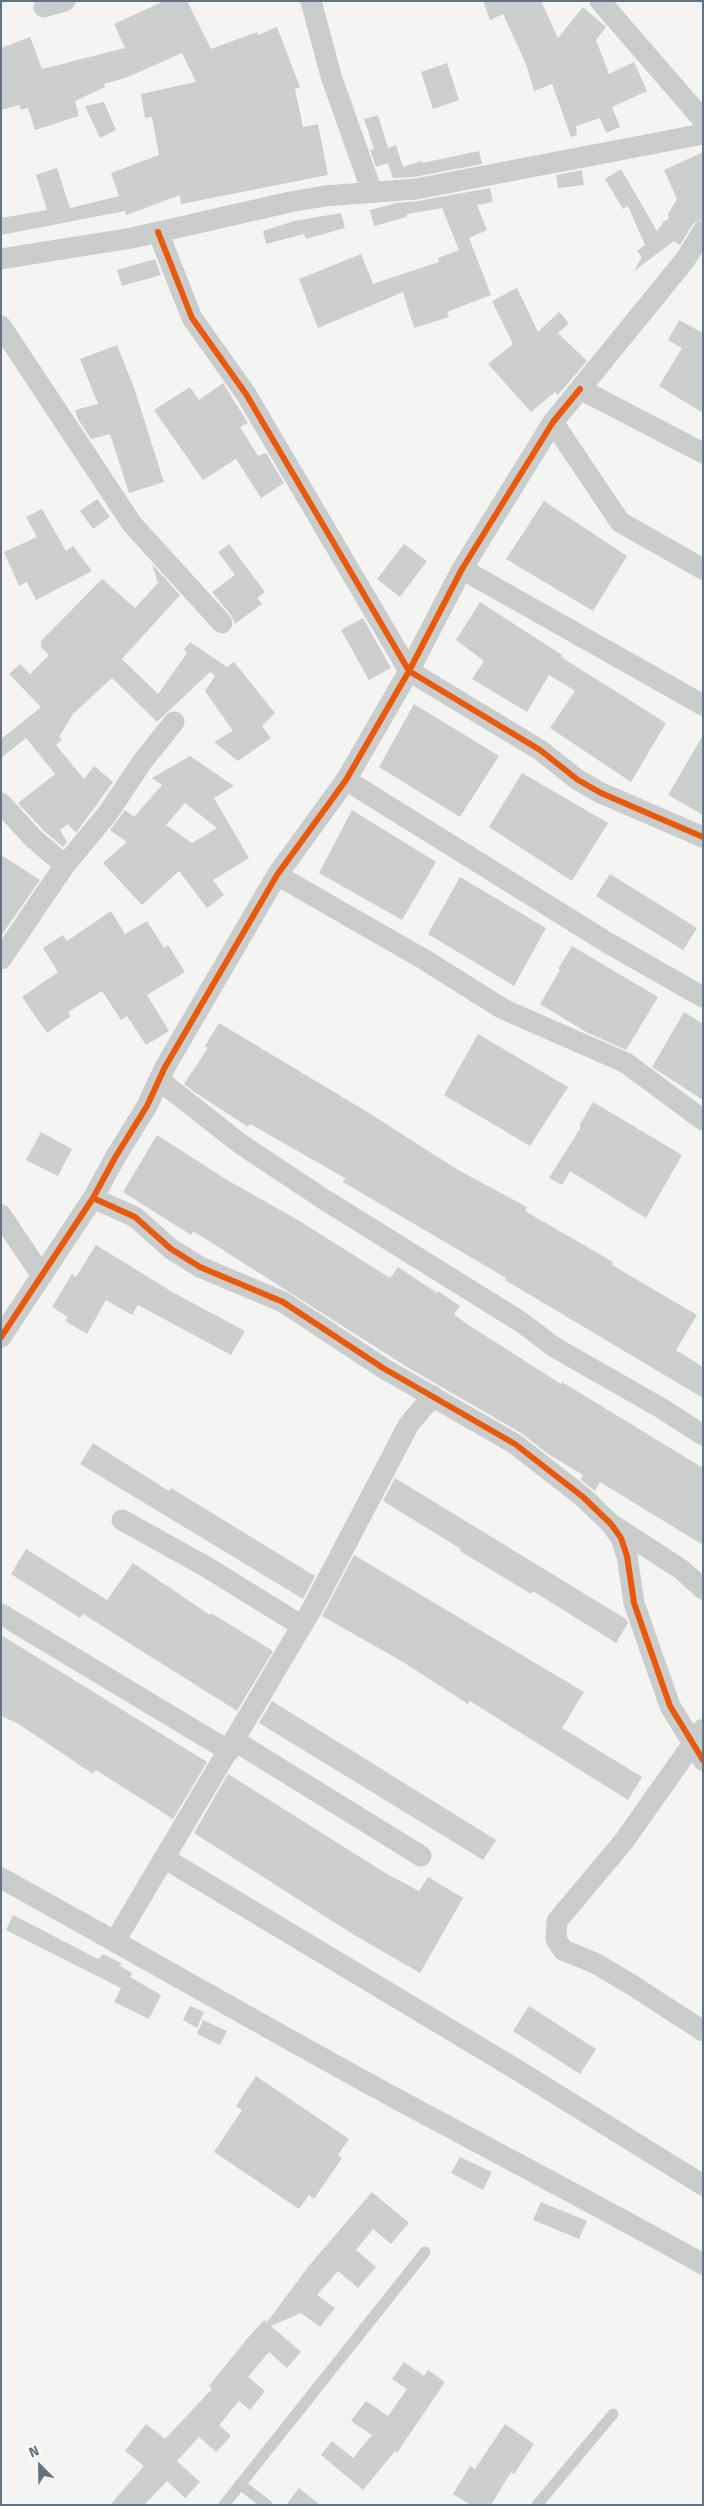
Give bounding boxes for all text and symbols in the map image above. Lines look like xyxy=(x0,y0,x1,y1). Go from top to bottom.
north arrow xyxy=(15,2441,65,2491)
text: N xyxy=(26,2442,42,2461)

